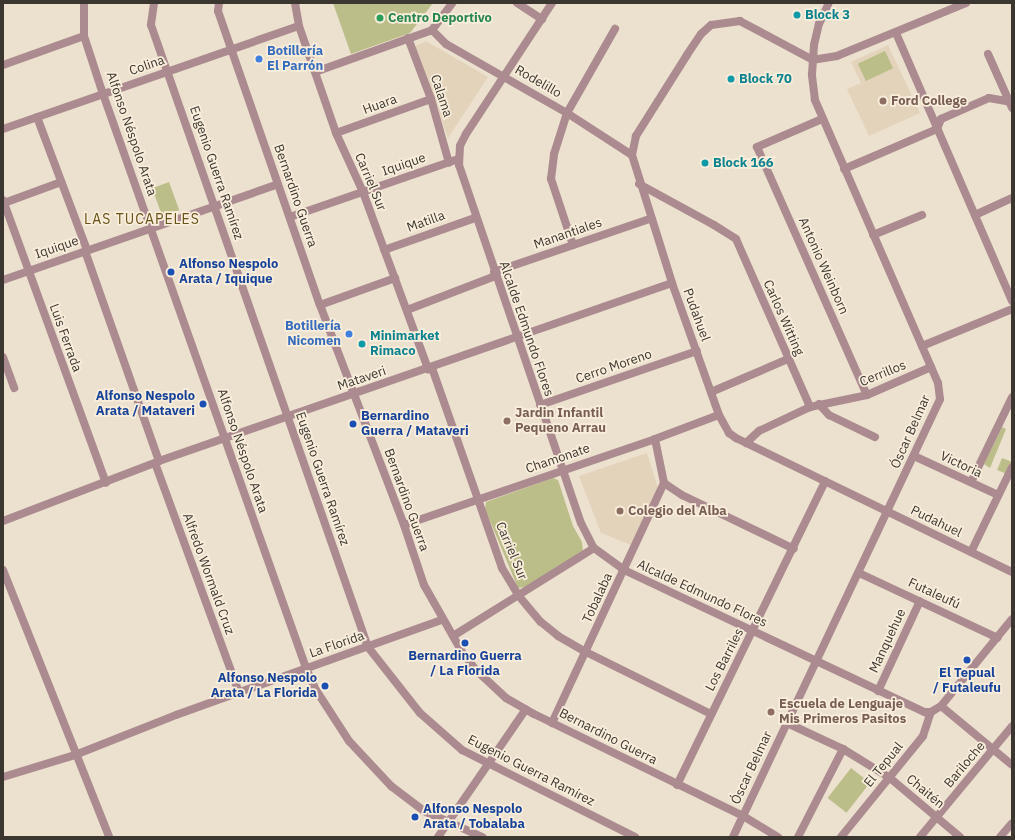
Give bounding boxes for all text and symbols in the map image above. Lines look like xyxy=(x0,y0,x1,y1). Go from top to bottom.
place label: Block 3 xyxy=(805,7,850,23)
place label: Centro Deportivo xyxy=(388,10,492,26)
marker: Block 3 xyxy=(792,10,802,20)
marker: Centro Deportivo xyxy=(375,13,385,23)
place label: Botillería El Parrón xyxy=(267,44,323,75)
street label: Colina xyxy=(127,53,167,79)
marker: Botillería El Parrón xyxy=(254,54,264,64)
street label: Rodelillo xyxy=(512,62,564,102)
street label: Alfonso Néspolo Arata xyxy=(102,70,160,198)
place label: Block 70 xyxy=(739,71,792,87)
street label: Calama xyxy=(427,73,455,119)
marker: Block 70 xyxy=(726,74,736,84)
street label: Huara xyxy=(361,92,399,118)
place label: Ford College xyxy=(891,93,967,109)
marker: Ford College xyxy=(878,96,888,106)
street label: Eugenio Guerra Ramírez xyxy=(186,104,246,242)
street label: Bernardino Guerra xyxy=(270,142,320,250)
street label: Iquique xyxy=(380,150,428,180)
street label: Carriel Sur xyxy=(351,151,389,213)
place label: Block 166 xyxy=(713,155,774,171)
marker: Block 166 xyxy=(700,158,710,168)
street label: Matilla xyxy=(405,208,447,236)
district label: LAS TUCAPELES xyxy=(84,211,200,227)
street label: Manantiales xyxy=(532,215,604,253)
street label: Antonio Weinborn xyxy=(795,215,851,317)
street label: Iquique xyxy=(33,233,81,263)
place label: Alfonso Nespolo Arata / Iquique xyxy=(179,257,278,288)
street label: Alcalde Edmundo Flores xyxy=(496,259,556,399)
marker: Alfonso Nespolo Arata / Iquique xyxy=(166,267,176,277)
street label: Carlos Witting xyxy=(759,278,807,358)
street label: Pudahuel xyxy=(679,286,713,344)
street label: Luis Ferrada xyxy=(45,302,85,374)
place label: Botillería Nicomen xyxy=(285,319,341,350)
marker: Botillería Nicomen xyxy=(344,329,354,339)
place label: Minimarket Rimaco xyxy=(370,329,440,360)
marker: Minimarket Rimaco xyxy=(357,339,367,349)
street label: Cerro Moreno xyxy=(574,347,654,387)
street label: Cerrillos xyxy=(858,358,908,390)
street label: Mataveri xyxy=(336,363,388,395)
street label: Alfonso Néspolo Arata xyxy=(213,387,271,515)
place label: Alfonso Nespolo Arata / Mataveri xyxy=(96,389,195,420)
street label: Óscar Belmar xyxy=(888,393,934,471)
marker: Alfonso Nespolo Arata / Mataveri xyxy=(198,399,208,409)
place label: Jardin Infantil Pequeno Arrau xyxy=(515,406,606,437)
place label: Bernardino Guerra / Mataveri xyxy=(361,409,469,440)
street label: Eugenio Guerra Ramírez xyxy=(292,410,352,548)
marker: Jardin Infantil Pequeno Arrau xyxy=(502,416,512,426)
marker: Bernardino Guerra / Mataveri xyxy=(348,419,358,429)
street label: Chamonate xyxy=(524,441,592,477)
street label: Bernardino Guerra xyxy=(380,447,432,553)
street label: Victoria xyxy=(938,449,984,481)
place label: Colegio del Alba xyxy=(628,503,727,519)
street label: Pudahuel xyxy=(908,503,964,541)
marker: Colegio del Alba xyxy=(615,506,625,516)
street label: Alfredo Wormald Cruz xyxy=(179,511,237,637)
street label: Carriel Sur xyxy=(492,520,530,582)
street label: Alcalde Edmundo Flores xyxy=(634,557,770,631)
street label: Tobalaba xyxy=(580,571,616,625)
street label: Futaleufú xyxy=(906,575,962,613)
street label: Manquehue xyxy=(866,607,910,675)
street label: Los Barriles xyxy=(703,626,747,694)
street label: La Florida xyxy=(307,628,367,662)
marker: Bernardino Guerra / La Florida xyxy=(460,638,470,648)
place label: Bernardino Guerra / La Florida xyxy=(408,649,522,680)
marker: El Tepual / Futaleufu xyxy=(962,655,972,665)
place label: El Tepual / Futaleufu xyxy=(933,666,1001,697)
place label: Alfonso Nespolo Arata / La Florida xyxy=(211,671,317,702)
marker: Alfonso Nespolo Arata / La Florida xyxy=(320,681,330,691)
place label: Escuela de Lenguaje Mis Primeros Pasitos xyxy=(779,697,906,728)
street label: Bernardino Guerra xyxy=(556,706,660,768)
marker: Escuela de Lenguaje Mis Primeros Pasitos xyxy=(766,707,776,717)
street label: Óscar Belmar xyxy=(728,729,776,807)
street label: Eugenio Guerra Ramírez xyxy=(465,732,597,810)
street label: El Tepual xyxy=(861,739,907,791)
street label: Bariloche xyxy=(941,739,989,791)
street label: Chaitén xyxy=(903,772,947,812)
place label: Alfonso Nespolo Arata / Tobalaba xyxy=(423,802,525,833)
marker: Alfonso Nespolo Arata / Tobalaba xyxy=(410,812,420,822)

